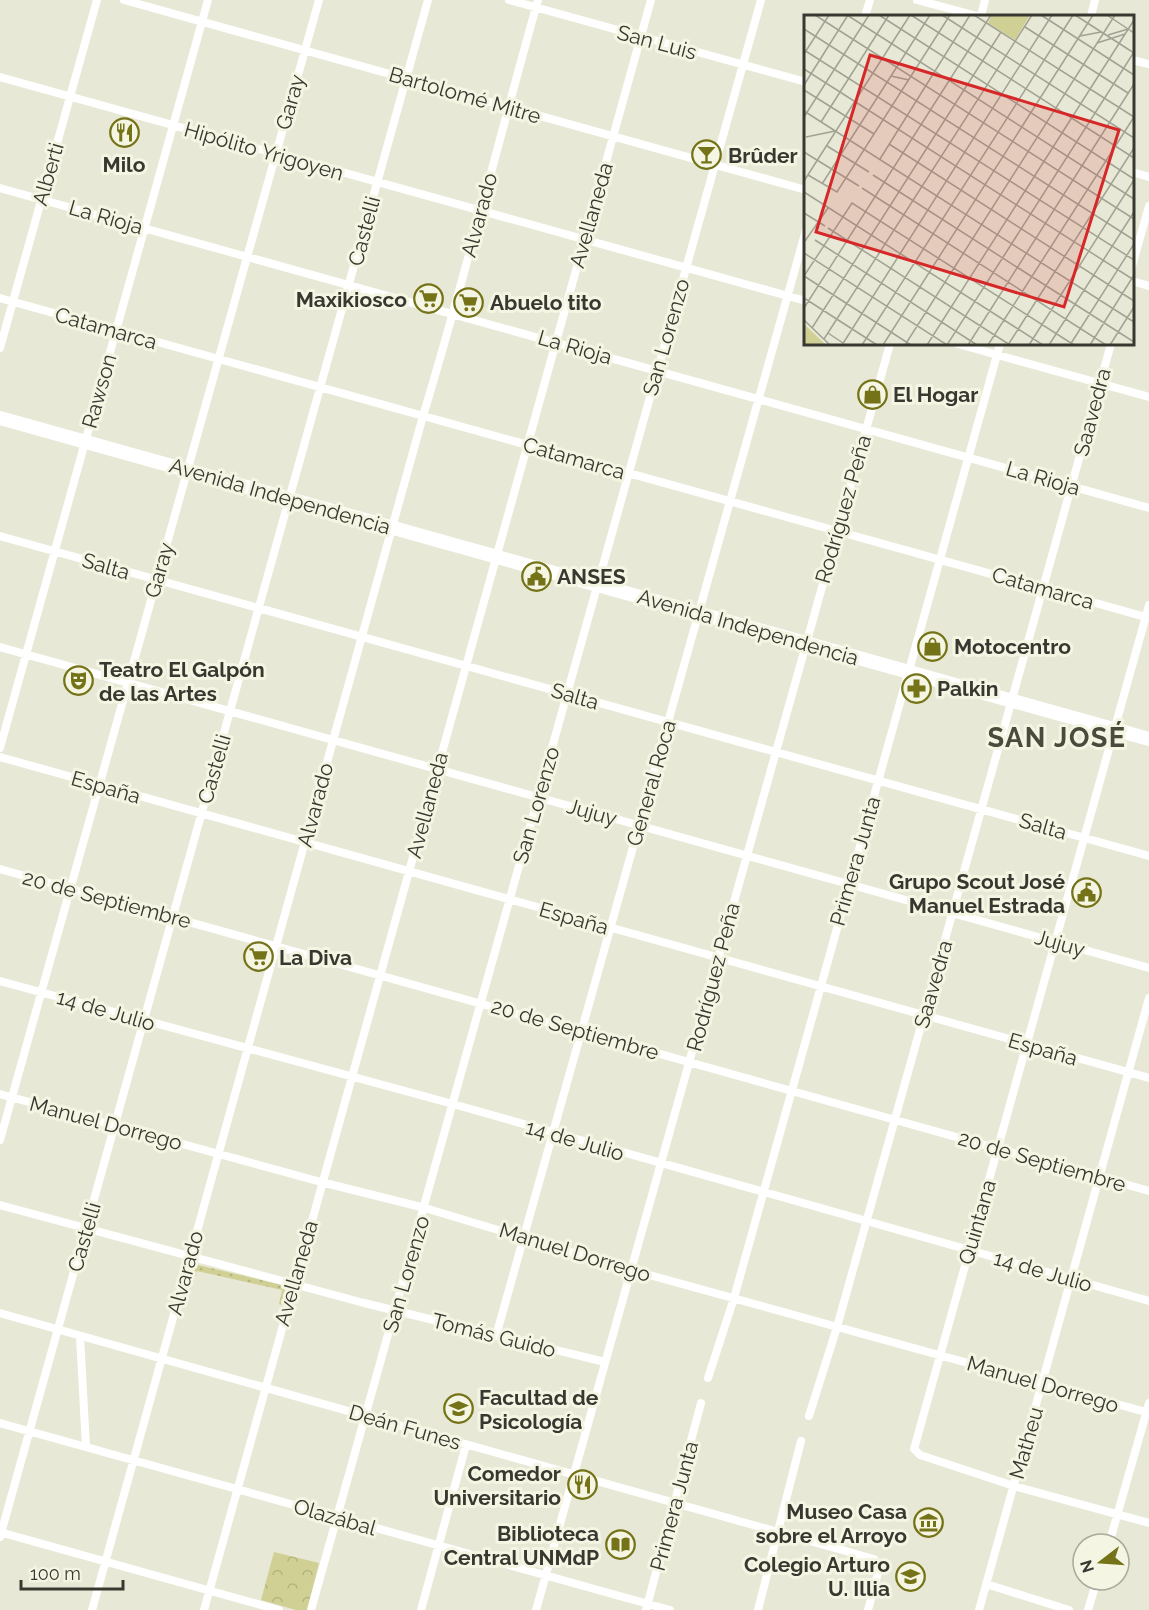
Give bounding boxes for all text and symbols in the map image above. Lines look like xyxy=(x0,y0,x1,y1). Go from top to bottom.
inset map xyxy=(804,15,1134,345)
street label: San Luis xyxy=(615,19,699,65)
street label: Bartolomé Mitre xyxy=(386,61,544,129)
street label: Garay xyxy=(270,71,310,133)
street label: Hipólito Yrigoyen xyxy=(181,116,347,186)
restaurant icon: Milo xyxy=(108,117,140,149)
bar icon: Brûder xyxy=(691,139,723,171)
street label: Alberti xyxy=(27,140,69,208)
place label: Brûder xyxy=(728,143,798,168)
place label: Milo xyxy=(103,152,146,177)
street label: Avellaneda xyxy=(564,159,618,271)
street label: Alvarado xyxy=(456,170,502,260)
street label: Castelli xyxy=(343,193,385,269)
street label: La Rioja xyxy=(66,195,146,239)
street label: San Lorenzo xyxy=(637,276,695,398)
supermarket icon: Maxikiosco xyxy=(412,283,444,315)
supermarket icon: Abuelo tito xyxy=(453,286,485,318)
place label: Maxikiosco xyxy=(296,287,407,312)
place label: Abuelo tito xyxy=(490,290,602,315)
street label: Catamarca xyxy=(52,302,160,354)
street label: La Rioja xyxy=(535,325,615,369)
street label: Rawson xyxy=(76,351,122,431)
street label: Saavedra xyxy=(1068,365,1116,459)
shop icon: El Hogar xyxy=(856,378,888,410)
place label: El Hogar xyxy=(893,382,978,407)
street label: Catamarca xyxy=(520,432,628,484)
street label: Rodríguez Peña xyxy=(810,432,876,586)
street label: Avenida Independencia xyxy=(167,452,393,540)
street label: La Rioja xyxy=(1003,456,1083,500)
street label: Garay xyxy=(139,539,179,601)
street label: Salta xyxy=(79,547,133,585)
public building icon: ANSES xyxy=(520,560,552,592)
street label: Catamarca xyxy=(989,562,1097,614)
place label: ANSES xyxy=(557,564,626,589)
street label: Avenida Independencia xyxy=(635,583,861,671)
shop icon: Motocentro xyxy=(917,630,949,662)
place label: Motocentro xyxy=(954,634,1071,659)
place label: Teatro El Galpón de las Artes xyxy=(99,657,265,706)
theatre icon: Teatro El Galpón de las Artes xyxy=(62,665,94,697)
pharmacy icon: Palkin xyxy=(900,672,932,704)
place label: Palkin xyxy=(937,676,998,701)
street label: Salta xyxy=(548,677,602,715)
street label: General Roca xyxy=(621,717,681,849)
district label: SAN JOSÉ xyxy=(988,721,1127,753)
street label: Castelli xyxy=(192,731,236,807)
street label: San Lorenzo xyxy=(507,744,565,866)
street label: Avellaneda xyxy=(401,749,453,861)
street label: Alvarado xyxy=(292,760,338,850)
street label: España xyxy=(68,765,144,809)
street label: Jujuy xyxy=(564,793,620,831)
street label: Primera Junta xyxy=(825,793,885,929)
street label: Salta xyxy=(1016,807,1070,845)
street label: 20 de Septiembre xyxy=(20,864,194,934)
place label: Grupo Scout José Manuel Estrada xyxy=(889,869,1065,918)
public building icon: Grupo Scout José Manuel Estrada xyxy=(1070,877,1102,909)
street label: España xyxy=(536,896,612,940)
street label: Rodríguez Peña xyxy=(681,900,745,1054)
street label: Jujuy xyxy=(1032,924,1088,962)
street label: Saavedra xyxy=(909,937,957,1031)
supermarket icon: La Diva xyxy=(242,941,274,973)
place label: La Diva xyxy=(279,945,352,970)
street label: 14 de Julio xyxy=(54,984,158,1036)
street label: 20 de Septiembre xyxy=(488,993,662,1065)
street label: España xyxy=(1005,1027,1081,1071)
street label: Manuel Dorrego xyxy=(27,1091,185,1155)
street label: 14 de Julio xyxy=(523,1114,627,1166)
street label: 20 de Septiembre xyxy=(955,1125,1129,1197)
street label: Quintana xyxy=(953,1177,1001,1267)
street label: Castelli xyxy=(62,1199,106,1275)
street label: San Lorenzo xyxy=(377,1213,435,1335)
street label: Avellaneda xyxy=(269,1217,323,1329)
street label: Manuel Dorrego xyxy=(496,1217,654,1287)
street label: Alvarado xyxy=(162,1228,208,1318)
street label: 14 de Julio xyxy=(991,1245,1095,1297)
street label: Tomás Guido xyxy=(429,1308,559,1362)
street label: Manuel Dorrego xyxy=(964,1350,1122,1418)
place label: Facultad de Psicología xyxy=(479,1385,599,1434)
school or university icon: Facultad de Psicología xyxy=(442,1393,474,1425)
street label: Deán Funes xyxy=(346,1399,464,1455)
street label: Matheu xyxy=(1004,1404,1048,1482)
street label: Primera Junta xyxy=(645,1438,703,1574)
place label: Comedor Universitario xyxy=(433,1461,561,1510)
restaurant icon: Comedor Universitario xyxy=(566,1469,598,1501)
street label: Olazábal xyxy=(291,1493,379,1541)
place label: Museo Casa sobre el Arroyo xyxy=(755,1499,907,1548)
museum icon: Museo Casa sobre el Arroyo xyxy=(912,1507,944,1539)
place label: Biblioteca Central UNMdP xyxy=(444,1521,599,1570)
library icon: Biblioteca Central UNMdP xyxy=(604,1529,636,1561)
north arrow xyxy=(1071,1532,1131,1592)
place label: Colegio Arturo U. Illia xyxy=(744,1552,890,1601)
scale bar xyxy=(21,1553,123,1591)
text: N xyxy=(1076,1558,1098,1575)
school or university icon: Colegio Arturo U. Illia xyxy=(895,1560,927,1592)
text: 100 m xyxy=(30,1563,81,1584)

